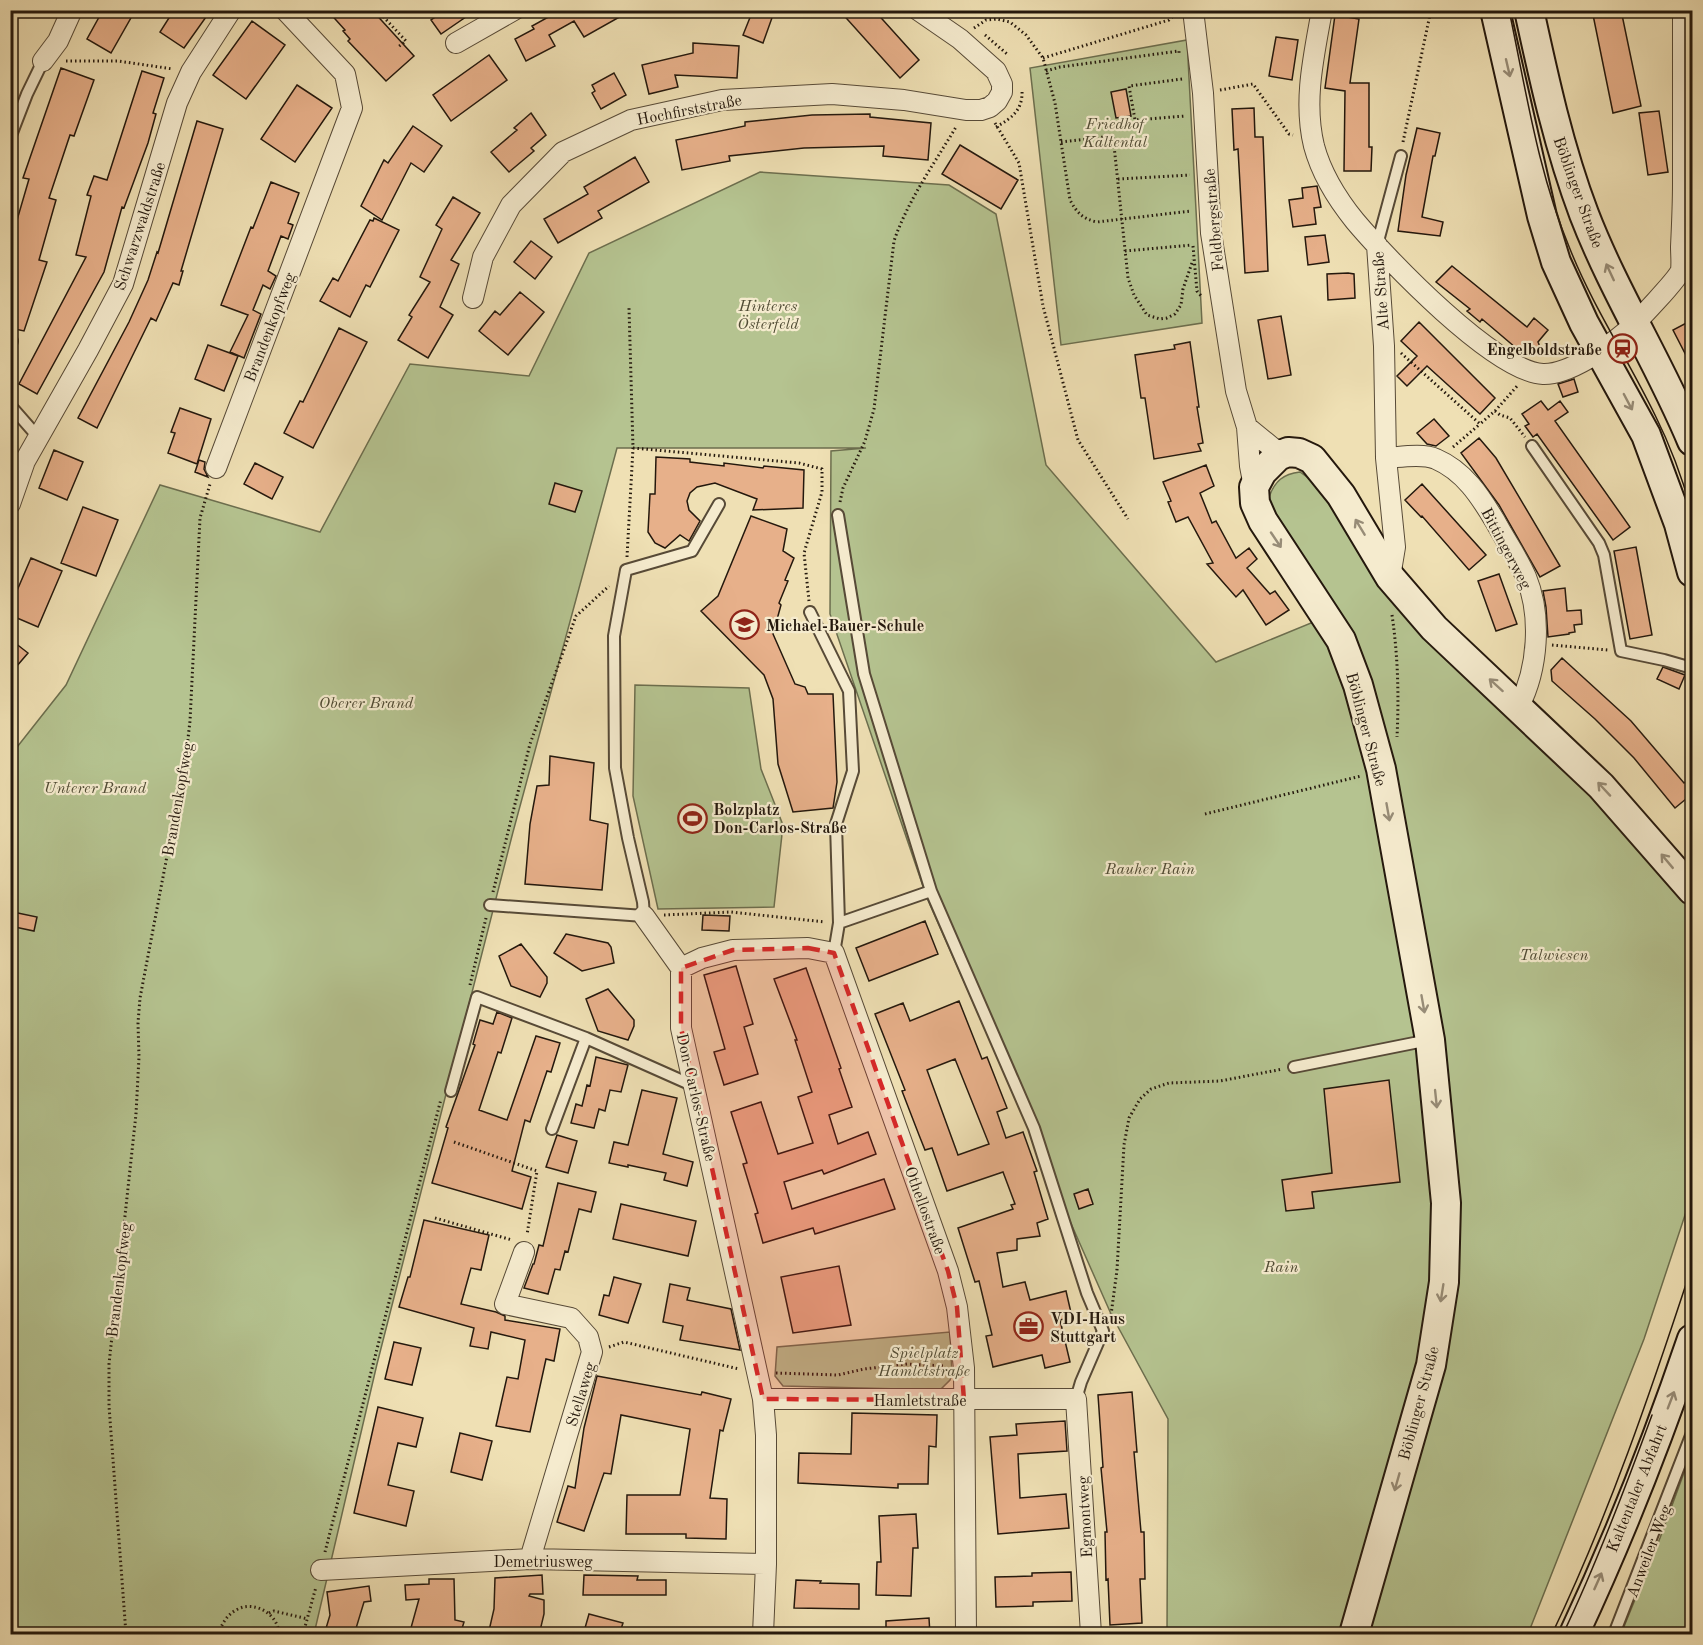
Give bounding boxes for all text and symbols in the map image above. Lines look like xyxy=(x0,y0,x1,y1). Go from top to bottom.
one-way arrow xyxy=(1503,57,1514,77)
street label: Hochfirststraße xyxy=(636,93,743,129)
park label: Friedhof Kaltental xyxy=(1082,117,1148,151)
street label: Böblinger Straße xyxy=(1550,135,1605,251)
street label: Schwarzwaldstraße xyxy=(113,160,169,293)
street label: Feldbergstraße xyxy=(1203,168,1227,272)
street label: Alte Straße xyxy=(1371,251,1393,331)
one-way arrow xyxy=(1603,263,1615,281)
street label: Brandenkopfweg xyxy=(243,270,299,385)
park label: Hinteres Österfeld xyxy=(737,299,799,333)
station icon: Engelboldstraße xyxy=(1607,333,1639,365)
place label: Engelboldstraße xyxy=(1486,343,1602,359)
one-way arrow xyxy=(1622,393,1634,410)
street label: Bittingerweg xyxy=(1477,506,1534,593)
one-way arrow xyxy=(1354,519,1366,536)
one-way arrow xyxy=(1270,531,1282,548)
school or university icon: Michael-Bauer-Schule xyxy=(729,609,761,641)
place label: Michael-Bauer-Schule xyxy=(766,619,924,635)
street label: Böblinger Straße xyxy=(1342,671,1388,788)
one-way arrow xyxy=(1489,678,1504,692)
park label: Oberer Brand xyxy=(319,696,414,712)
street label: Brandenkopfweg xyxy=(161,741,197,858)
park label: Unterer Brand xyxy=(44,781,147,797)
one-way arrow xyxy=(1596,781,1611,796)
sports icon: Bolzplatz Don-Carlos-Straße xyxy=(676,802,708,834)
one-way arrow xyxy=(1383,802,1394,822)
place label: Bolzplatz Don-Carlos-Straße xyxy=(713,803,847,837)
one-way arrow xyxy=(1660,854,1674,869)
park label: Rauher Rain xyxy=(1104,862,1195,878)
park label: Talwiesen xyxy=(1519,948,1589,964)
one-way arrow xyxy=(1418,994,1429,1013)
street label: Don-Carlos-Straße xyxy=(673,1032,718,1163)
one-way arrow xyxy=(1431,1088,1442,1108)
street label: Othellostraße xyxy=(901,1165,947,1257)
street label: Brandenkopfweg xyxy=(105,1221,135,1339)
park label: Rain xyxy=(1263,1260,1298,1276)
one-way arrow xyxy=(1437,1283,1448,1302)
office icon: VDI-Haus Stuttgart xyxy=(1013,1311,1045,1343)
place label: VDI-Haus Stuttgart xyxy=(1050,1312,1125,1346)
street label: Böblinger Straße xyxy=(1397,1345,1443,1462)
park label: Spielplatz Hamletstraße xyxy=(877,1346,970,1380)
street label: Stellaweg xyxy=(565,1360,599,1429)
one-way arrow xyxy=(1666,1392,1677,1410)
street label: Hamletstraße xyxy=(873,1394,967,1410)
street label: Kaltentaler Abfahrt xyxy=(1605,1422,1671,1555)
one-way arrow xyxy=(1391,1472,1403,1491)
street label: Egmontweg xyxy=(1076,1475,1096,1558)
street label: Anweiler Weg xyxy=(1625,1503,1675,1601)
street label: Demetriusweg xyxy=(493,1555,593,1571)
one-way arrow xyxy=(1593,1573,1604,1591)

